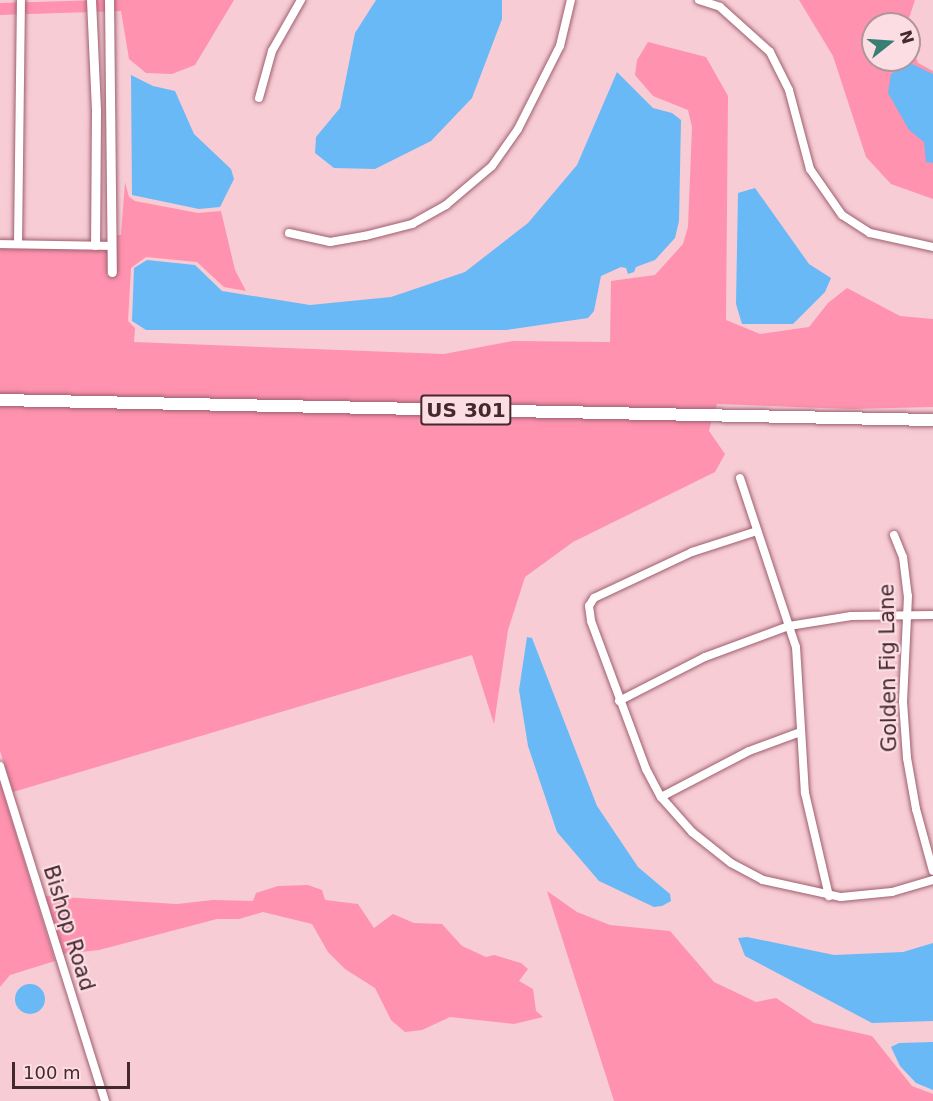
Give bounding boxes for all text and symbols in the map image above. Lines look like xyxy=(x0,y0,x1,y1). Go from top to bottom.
north arrow xyxy=(861,12,921,72)
text: N xyxy=(896,28,918,46)
road number: US 301 xyxy=(420,393,512,427)
street label: Golden Fig Lane xyxy=(874,584,902,752)
street label: Bishop Road xyxy=(38,862,100,994)
scale bar xyxy=(15,1050,134,1088)
text: 100 m xyxy=(23,1062,81,1083)

